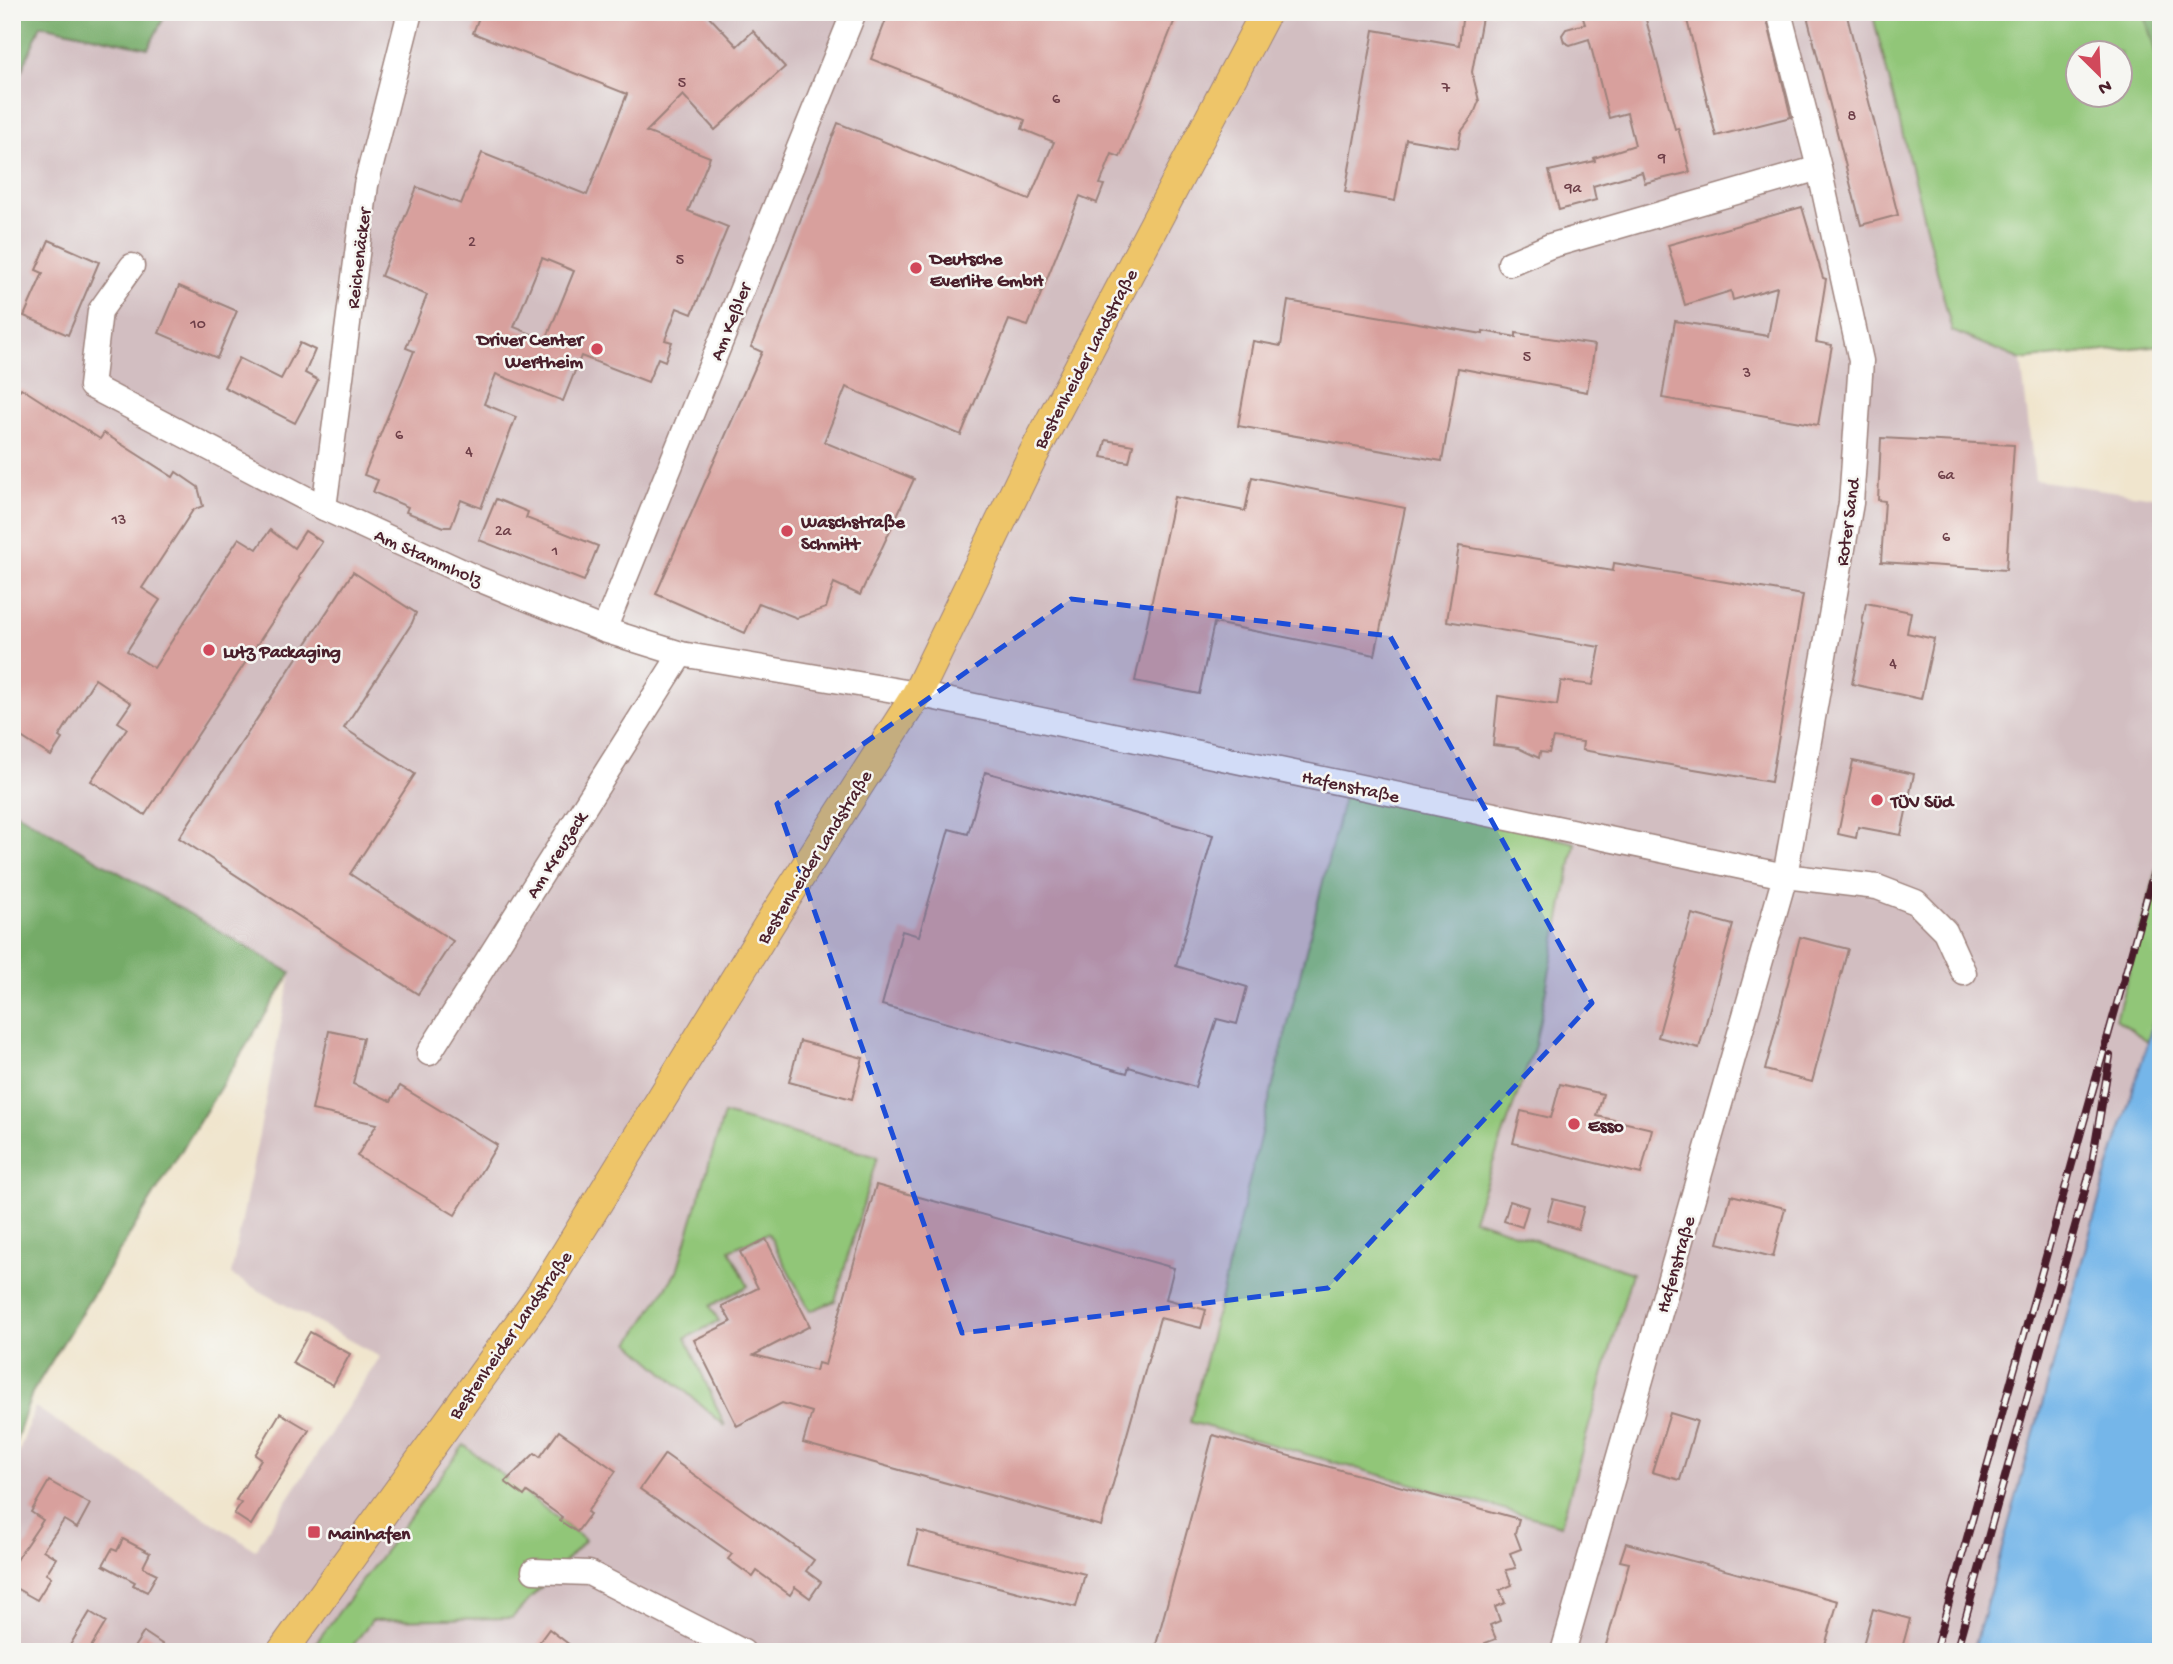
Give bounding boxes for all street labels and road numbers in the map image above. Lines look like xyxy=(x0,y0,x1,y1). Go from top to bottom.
street label: Reichenäcker xyxy=(343,204,378,310)
street label: Bestenheider Landstraße xyxy=(1029,266,1144,454)
street label: Am Keßler xyxy=(706,278,759,365)
street label: Roter Sand xyxy=(1832,475,1867,568)
street label: Am Stammholz xyxy=(370,525,486,594)
street label: Bestenheider Landstraße xyxy=(753,767,879,950)
street label: Hafenstraße xyxy=(1299,767,1401,810)
street label: Am Kreuzeck xyxy=(522,807,595,904)
street label: Hafenstraße xyxy=(1653,1214,1702,1316)
street label: Bestenheider Landstraße xyxy=(444,1247,579,1426)

